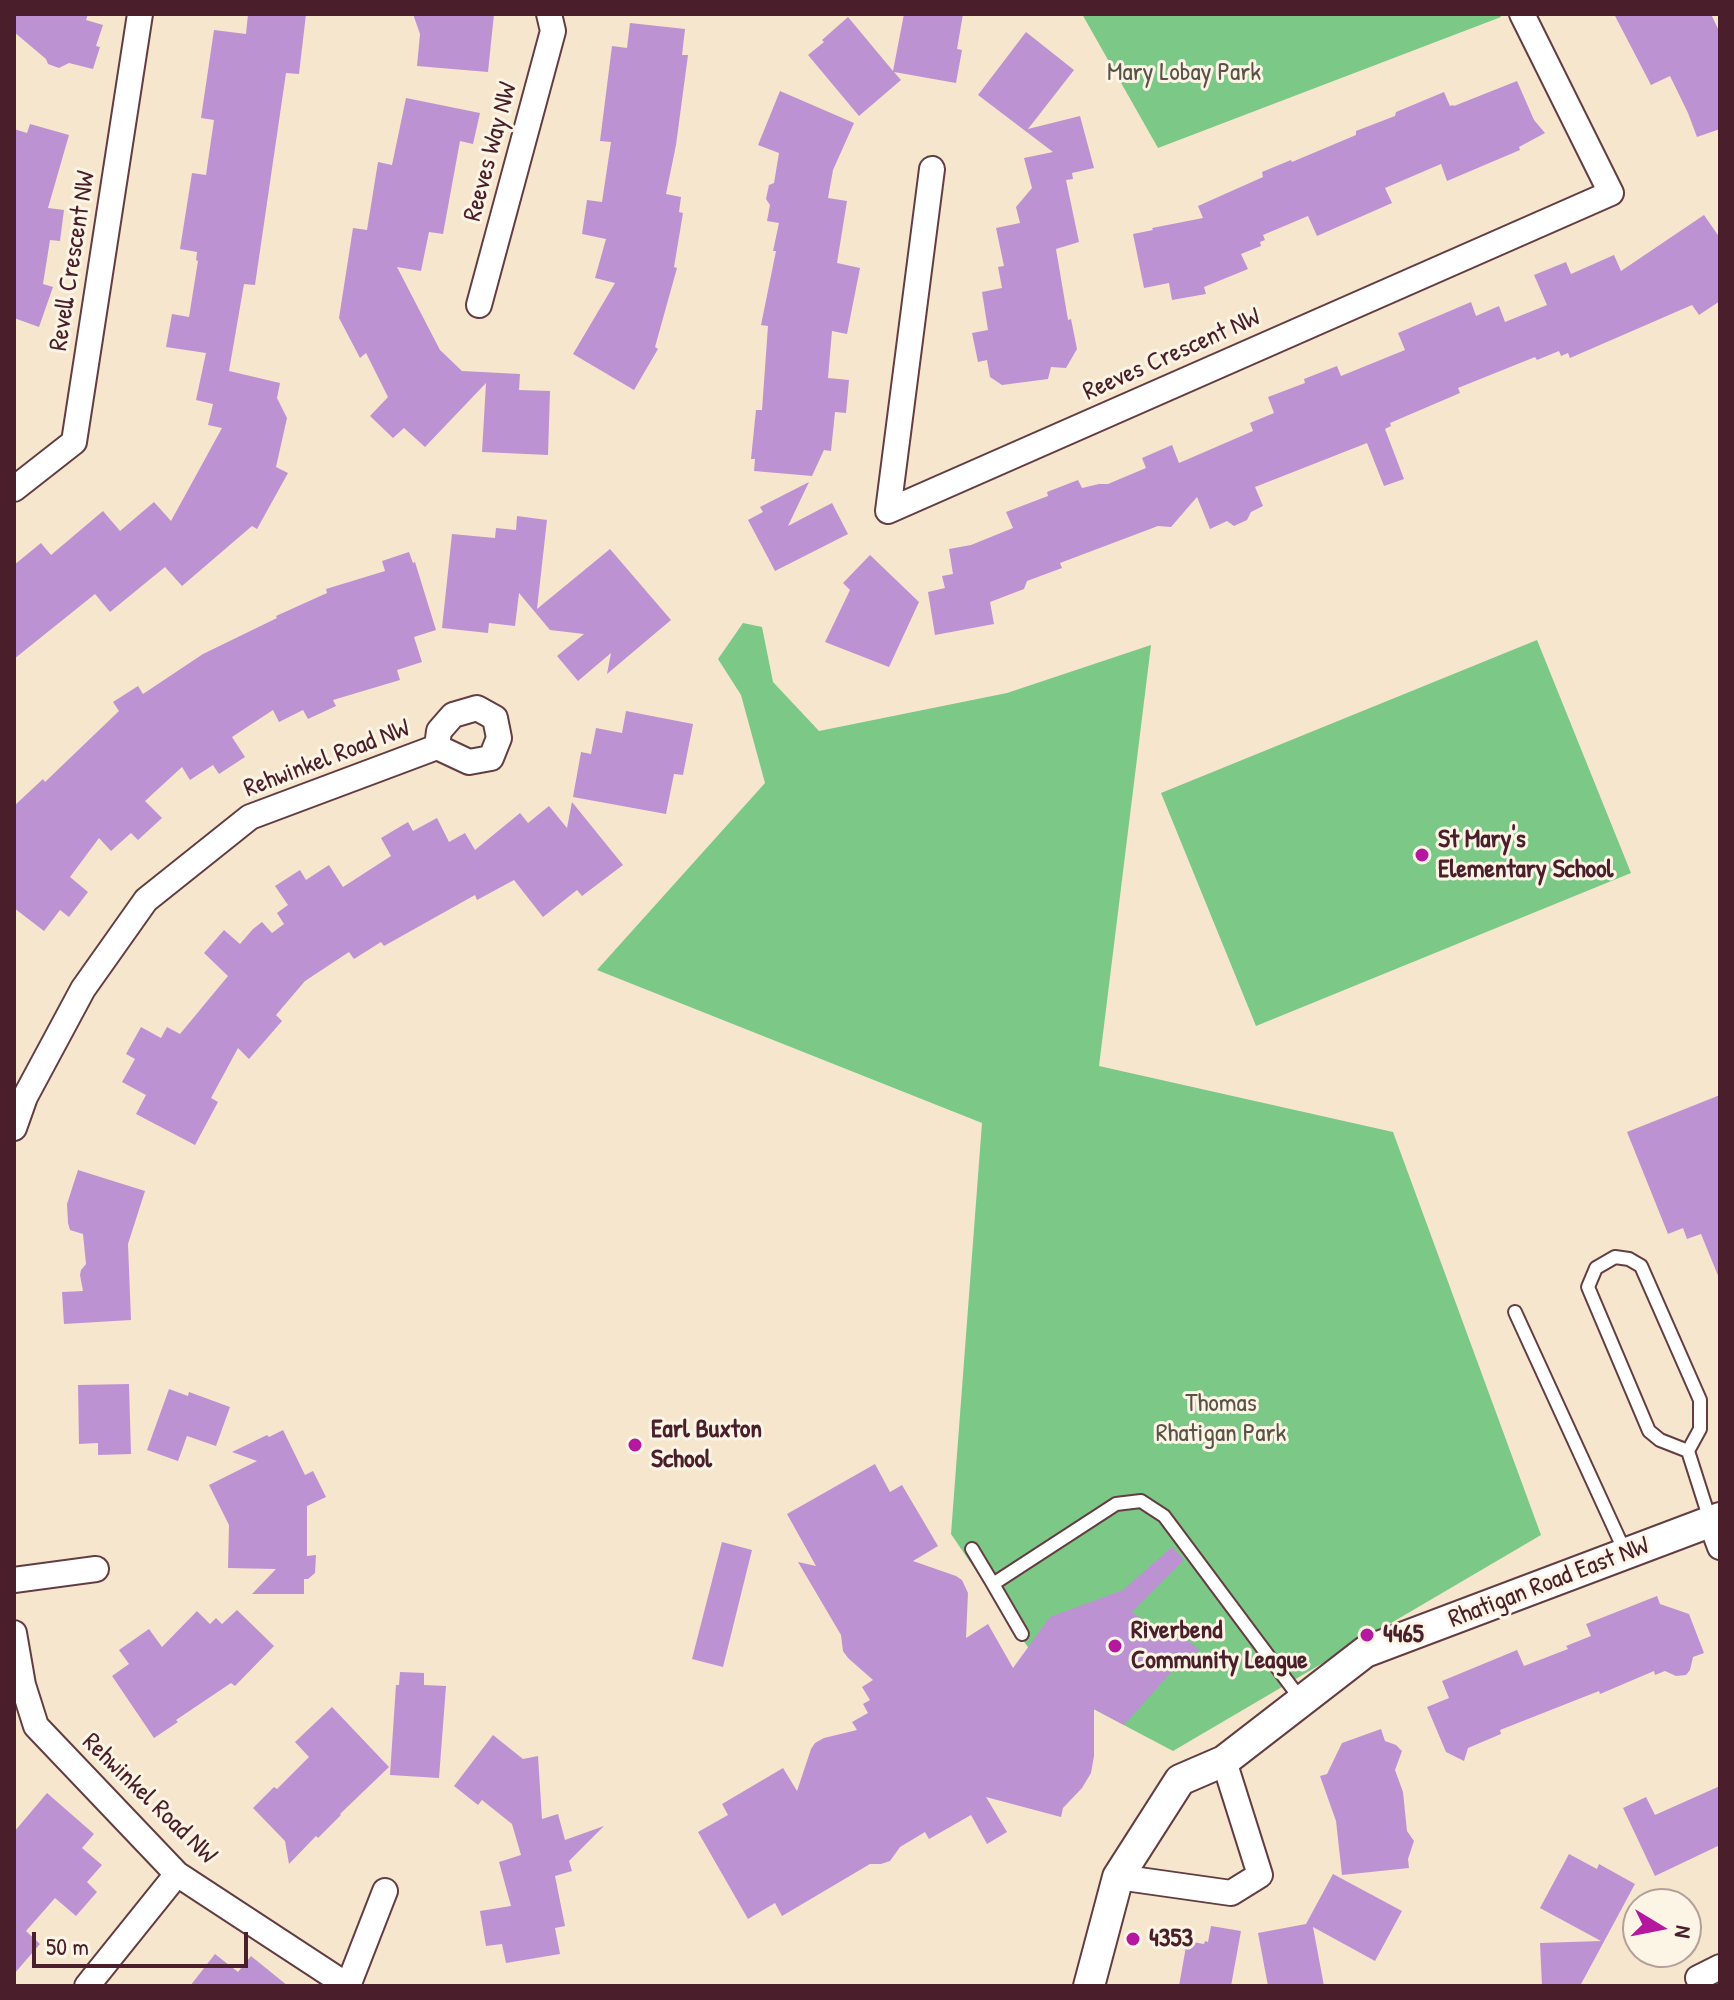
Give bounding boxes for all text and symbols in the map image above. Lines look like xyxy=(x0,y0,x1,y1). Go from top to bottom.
park label: Mary Lobay Park xyxy=(1107,57,1261,89)
street label: Reeves Way NW xyxy=(458,79,524,225)
street label: Revell Crescent NW xyxy=(43,169,103,353)
street label: Reeves Crescent NW xyxy=(1078,302,1266,408)
street label: Rehwinkel Road NW xyxy=(240,713,414,805)
place label: St Mary's Elementary School xyxy=(1438,824,1613,886)
marker: St Mary's Elementary School xyxy=(1413,846,1431,864)
park label: Thomas Rhatigan Park xyxy=(1156,1388,1286,1450)
place label: Earl Buxton School xyxy=(651,1414,762,1476)
marker: Earl Buxton School xyxy=(626,1436,644,1454)
street label: Rhatigan Road East NW xyxy=(1444,1530,1654,1636)
place label: Riverbend Community League xyxy=(1131,1615,1308,1676)
place label: 4465 xyxy=(1383,1619,1424,1651)
marker: 4465 xyxy=(1358,1626,1376,1644)
marker: Riverbend Community League xyxy=(1106,1637,1124,1655)
street label: Rehwinkel Road NW xyxy=(75,1727,223,1871)
north arrow xyxy=(1622,1888,1702,1968)
scale bar xyxy=(36,1916,252,1966)
place label: 4353 xyxy=(1149,1923,1193,1955)
text: N xyxy=(1668,1923,1699,1940)
text: 50 m xyxy=(46,1930,89,1962)
marker: 4353 xyxy=(1124,1930,1142,1948)

